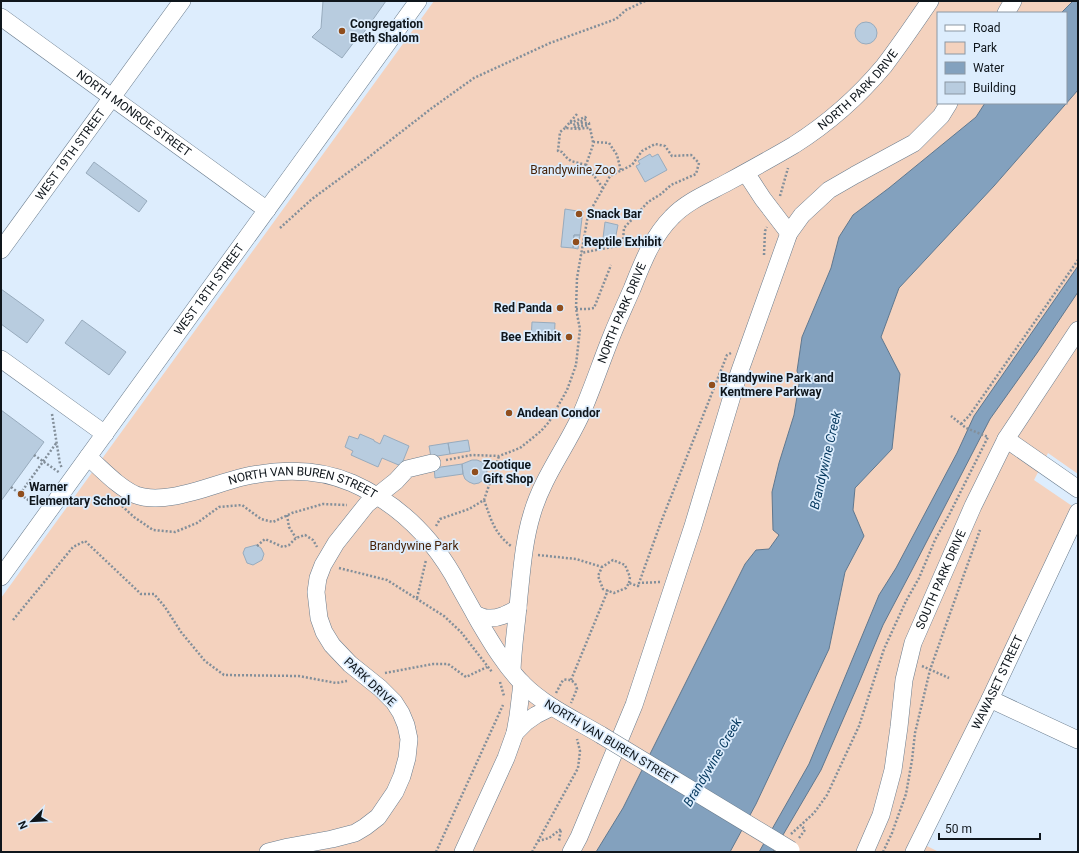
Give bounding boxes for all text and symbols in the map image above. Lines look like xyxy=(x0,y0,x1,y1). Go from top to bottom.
legend xyxy=(937,12,1067,104)
place label: Congregation Beth Shalom xyxy=(350,17,423,45)
text: Road xyxy=(973,21,1001,35)
marker: Congregation Beth Shalom xyxy=(337,26,347,36)
text: Park xyxy=(973,41,998,55)
street label: NORTH PARK DRIVE xyxy=(815,47,901,133)
text: Water xyxy=(973,61,1004,75)
street label: NORTH MONROE STREET xyxy=(74,67,194,159)
text: Building xyxy=(973,81,1016,95)
street label: WEST 19TH STREET xyxy=(33,106,108,203)
park label: Brandywine Zoo xyxy=(530,163,616,177)
place label: Snack Bar xyxy=(587,207,642,221)
marker: Snack Bar xyxy=(574,209,584,219)
place label: Reptile Exhibit xyxy=(584,235,662,249)
marker: Reptile Exhibit xyxy=(571,237,581,247)
street label: WEST 18TH STREET xyxy=(171,241,247,338)
street label: NORTH PARK DRIVE xyxy=(595,260,649,365)
place label: Red Panda xyxy=(494,301,553,315)
marker: Red Panda xyxy=(555,303,565,313)
place label: Bee Exhibit xyxy=(501,330,561,344)
marker: Bee Exhibit xyxy=(564,332,574,342)
place label: Brandywine Park and Kentmere Parkway xyxy=(720,371,834,399)
marker: Brandywine Park and Kentmere Parkway xyxy=(707,380,717,390)
place label: Andean Condor xyxy=(517,406,601,420)
marker: Andean Condor xyxy=(504,408,514,418)
water label: Brandywine Creek xyxy=(807,409,844,511)
place label: Zootique Gift Shop xyxy=(483,458,534,486)
street label: NORTH VAN BUREN STREET xyxy=(227,464,379,501)
marker: Zootique Gift Shop xyxy=(470,467,480,477)
place label: Warner Elementary School xyxy=(29,480,130,508)
marker: Warner Elementary School xyxy=(16,489,26,499)
street label: SOUTH PARK DRIVE xyxy=(913,527,969,631)
park label: Brandywine Park xyxy=(370,539,459,553)
street label: WAWASET STREET xyxy=(969,633,1026,732)
street label: PARK DRIVE xyxy=(341,655,399,710)
street label: NORTH VAN BUREN STREET xyxy=(542,697,680,787)
water label: Brandywine Creek xyxy=(680,715,745,809)
north arrow xyxy=(12,801,52,841)
scale bar xyxy=(939,815,1040,841)
text: N xyxy=(16,818,31,831)
text: 50 m xyxy=(945,822,972,836)

